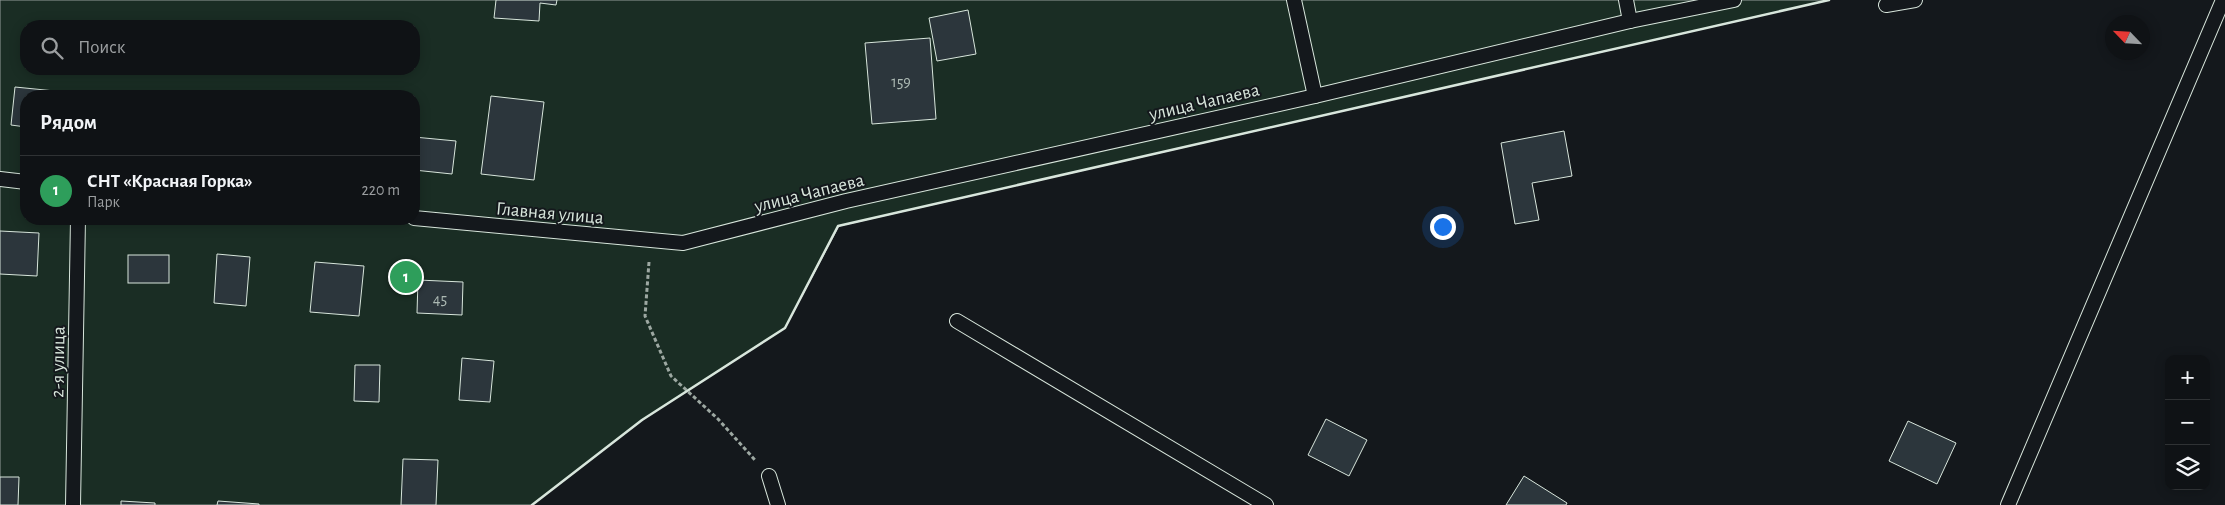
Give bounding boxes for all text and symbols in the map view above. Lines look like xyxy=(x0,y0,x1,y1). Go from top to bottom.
north arrow xyxy=(2105,15,2150,60)
search box xyxy=(20,20,420,75)
icon: search xyxy=(38,34,66,62)
text: Поиск xyxy=(78,38,125,57)
house number: 159 xyxy=(891,74,911,90)
street label: улица Чапаева xyxy=(1146,80,1262,125)
text: Рядом xyxy=(40,112,97,133)
street label: улица Чапаева xyxy=(752,171,867,217)
text: СНТ «Красная Горка» xyxy=(87,172,253,191)
text: 1 xyxy=(53,182,59,198)
text: 220 m xyxy=(362,182,400,198)
text: Парк xyxy=(87,194,120,210)
street label: Главная улица xyxy=(495,199,605,228)
your location xyxy=(1430,214,1456,240)
pin: 1 xyxy=(390,258,422,296)
house number: 45 xyxy=(433,291,447,307)
street label: 2-я улица xyxy=(48,326,69,398)
map controls xyxy=(2165,355,2210,490)
button: + xyxy=(2165,355,2210,400)
button: − xyxy=(2165,400,2210,445)
button: layers xyxy=(2165,445,2210,490)

